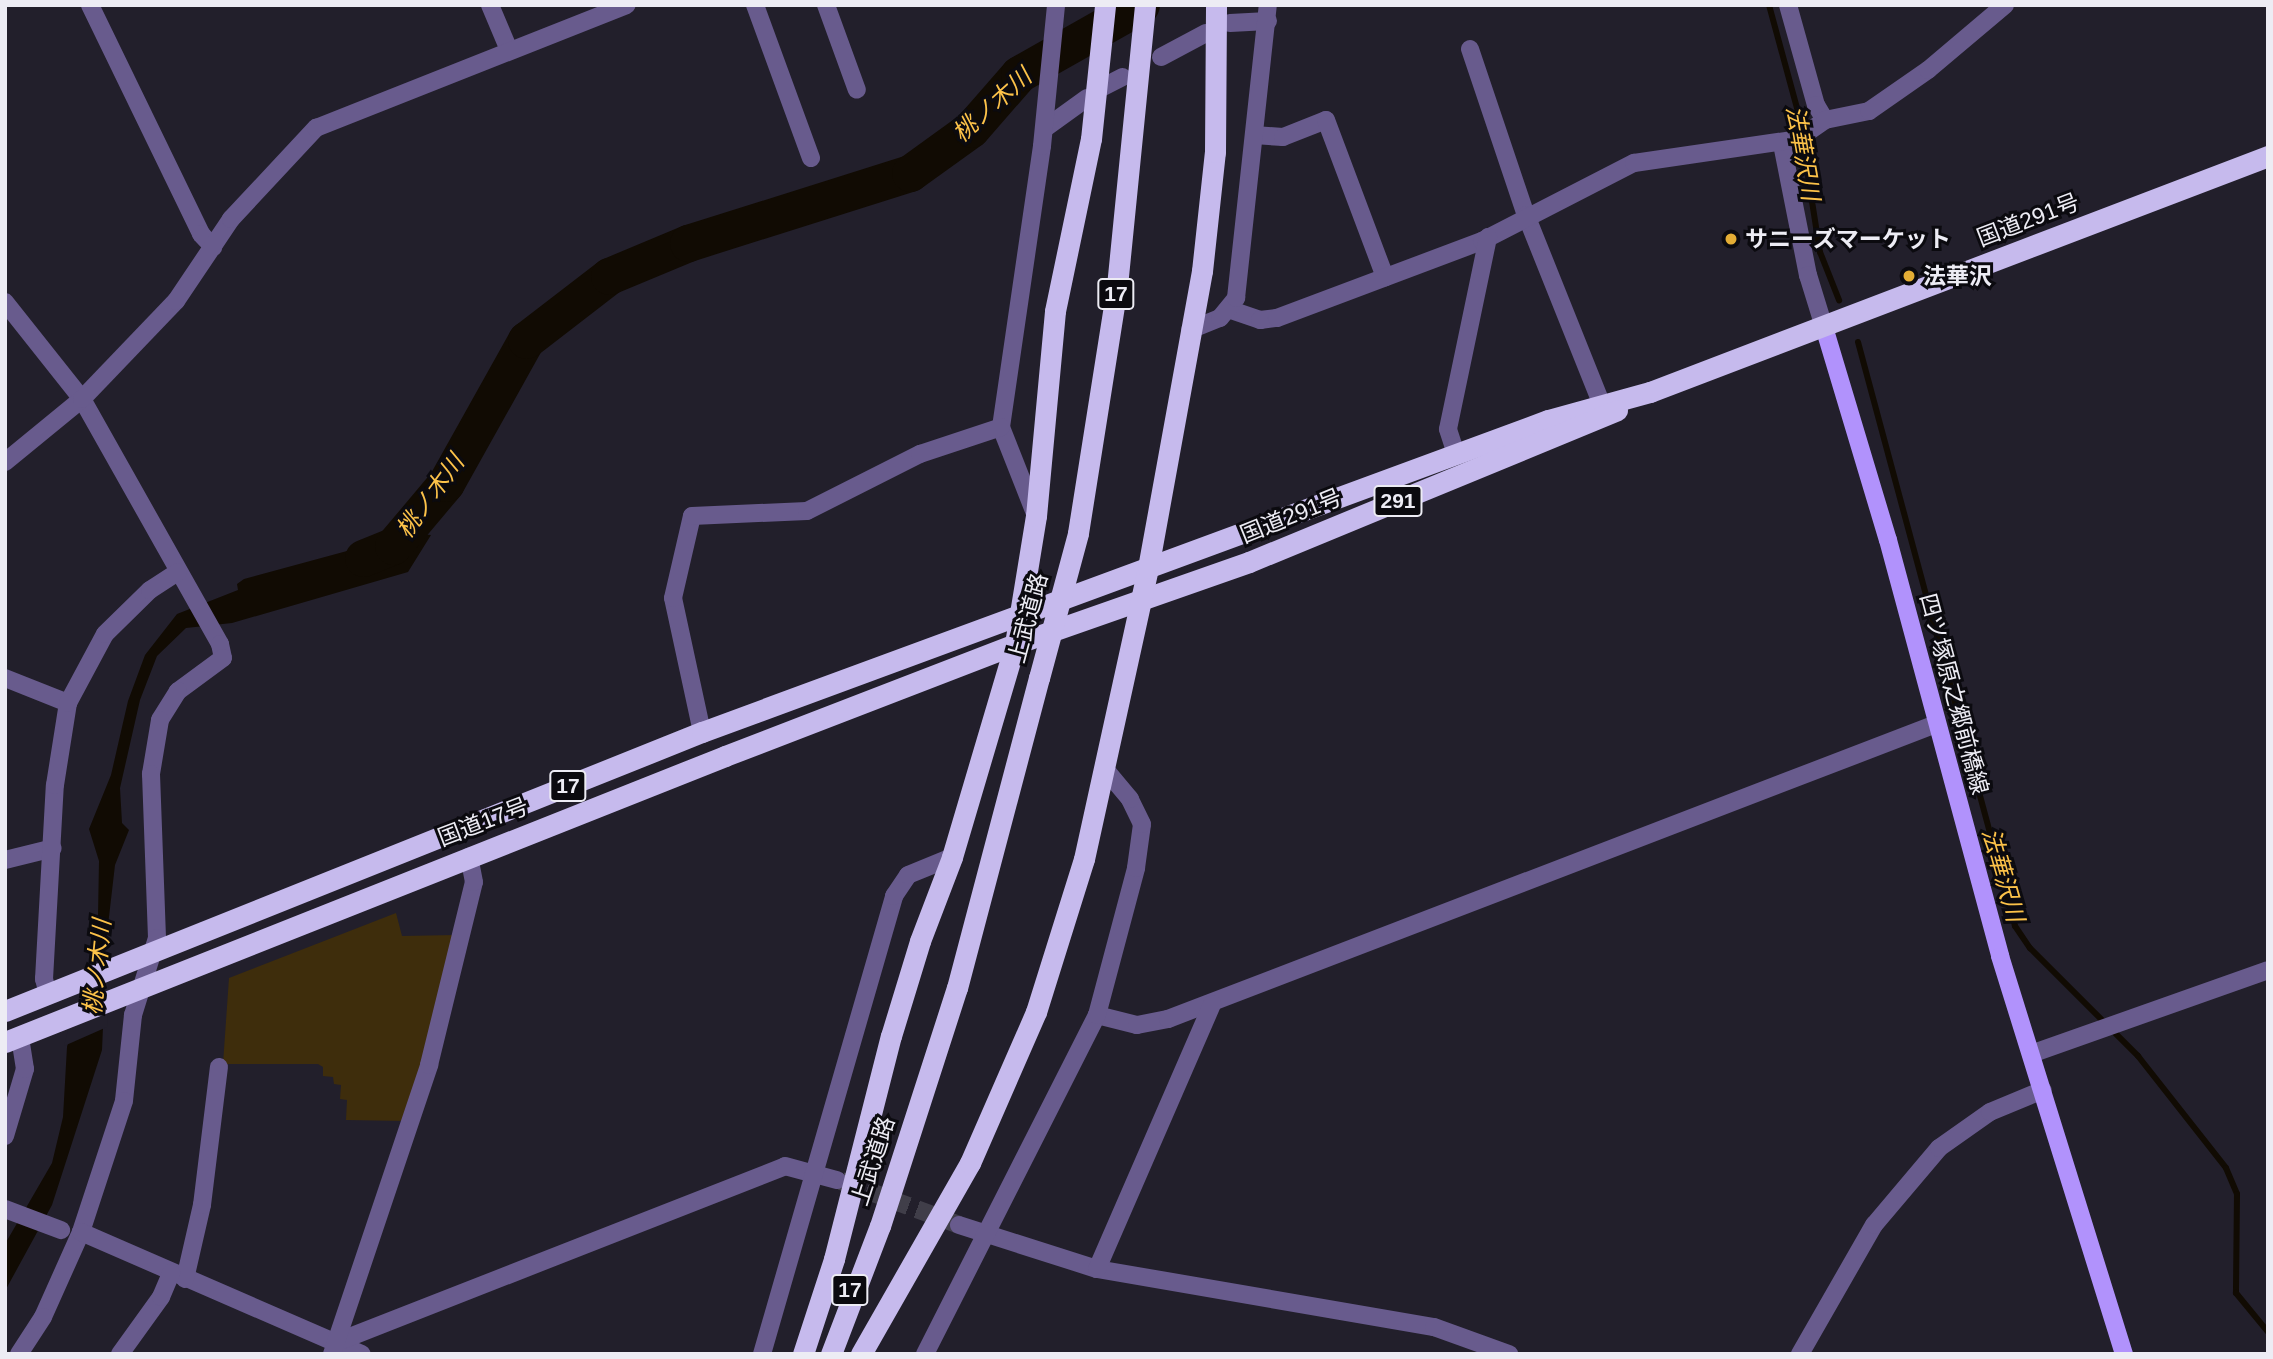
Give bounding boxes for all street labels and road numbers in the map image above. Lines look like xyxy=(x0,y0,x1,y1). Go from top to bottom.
street label: 国道291号 xyxy=(1973,188,2083,252)
road number: 17 xyxy=(1097,276,1135,312)
street label: 国道291号 xyxy=(1236,483,1346,549)
road number: 291 xyxy=(1372,484,1424,518)
street label: 上武道路 xyxy=(1003,570,1053,666)
street label: 四ツ塚原之郷前橋線 xyxy=(1914,590,1994,798)
road number: 17 xyxy=(549,768,587,804)
street label: 国道17号 xyxy=(434,792,532,852)
street label: 上武道路 xyxy=(846,1113,900,1209)
road number: 17 xyxy=(831,1272,869,1308)

